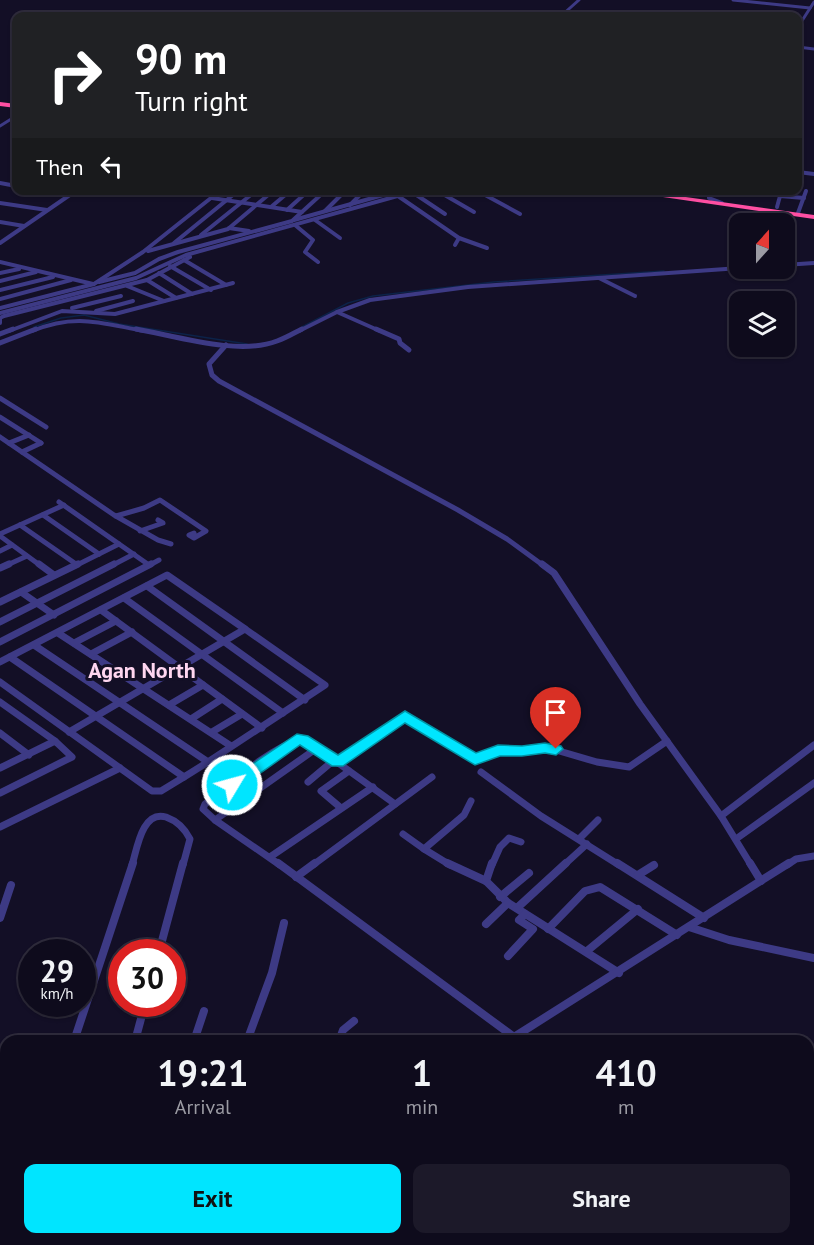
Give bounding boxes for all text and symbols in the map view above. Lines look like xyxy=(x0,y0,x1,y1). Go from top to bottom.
text: 90 m xyxy=(135,31,227,86)
icon: right xyxy=(36,36,114,114)
text: Turn right xyxy=(135,84,248,118)
icon: left xyxy=(95,150,128,183)
text: Then xyxy=(36,153,83,181)
north arrow xyxy=(729,213,795,279)
map controls xyxy=(729,213,795,357)
button: layers xyxy=(729,291,795,357)
district label: Agan North xyxy=(88,656,196,684)
pin xyxy=(530,687,581,749)
icon: arrive xyxy=(539,696,572,729)
position arrow xyxy=(200,753,264,817)
speed limit sign: 30 xyxy=(108,939,186,1017)
text: 29 xyxy=(40,951,74,990)
text: km/h xyxy=(41,984,73,1003)
text: 19:21 xyxy=(157,1049,249,1096)
text: 1 xyxy=(412,1049,432,1096)
text: 410 xyxy=(596,1049,657,1096)
text: Arrival xyxy=(175,1094,231,1120)
text: min xyxy=(406,1094,438,1120)
text: m xyxy=(618,1094,634,1120)
button: Exit xyxy=(24,1164,401,1233)
button: Share xyxy=(413,1164,790,1233)

